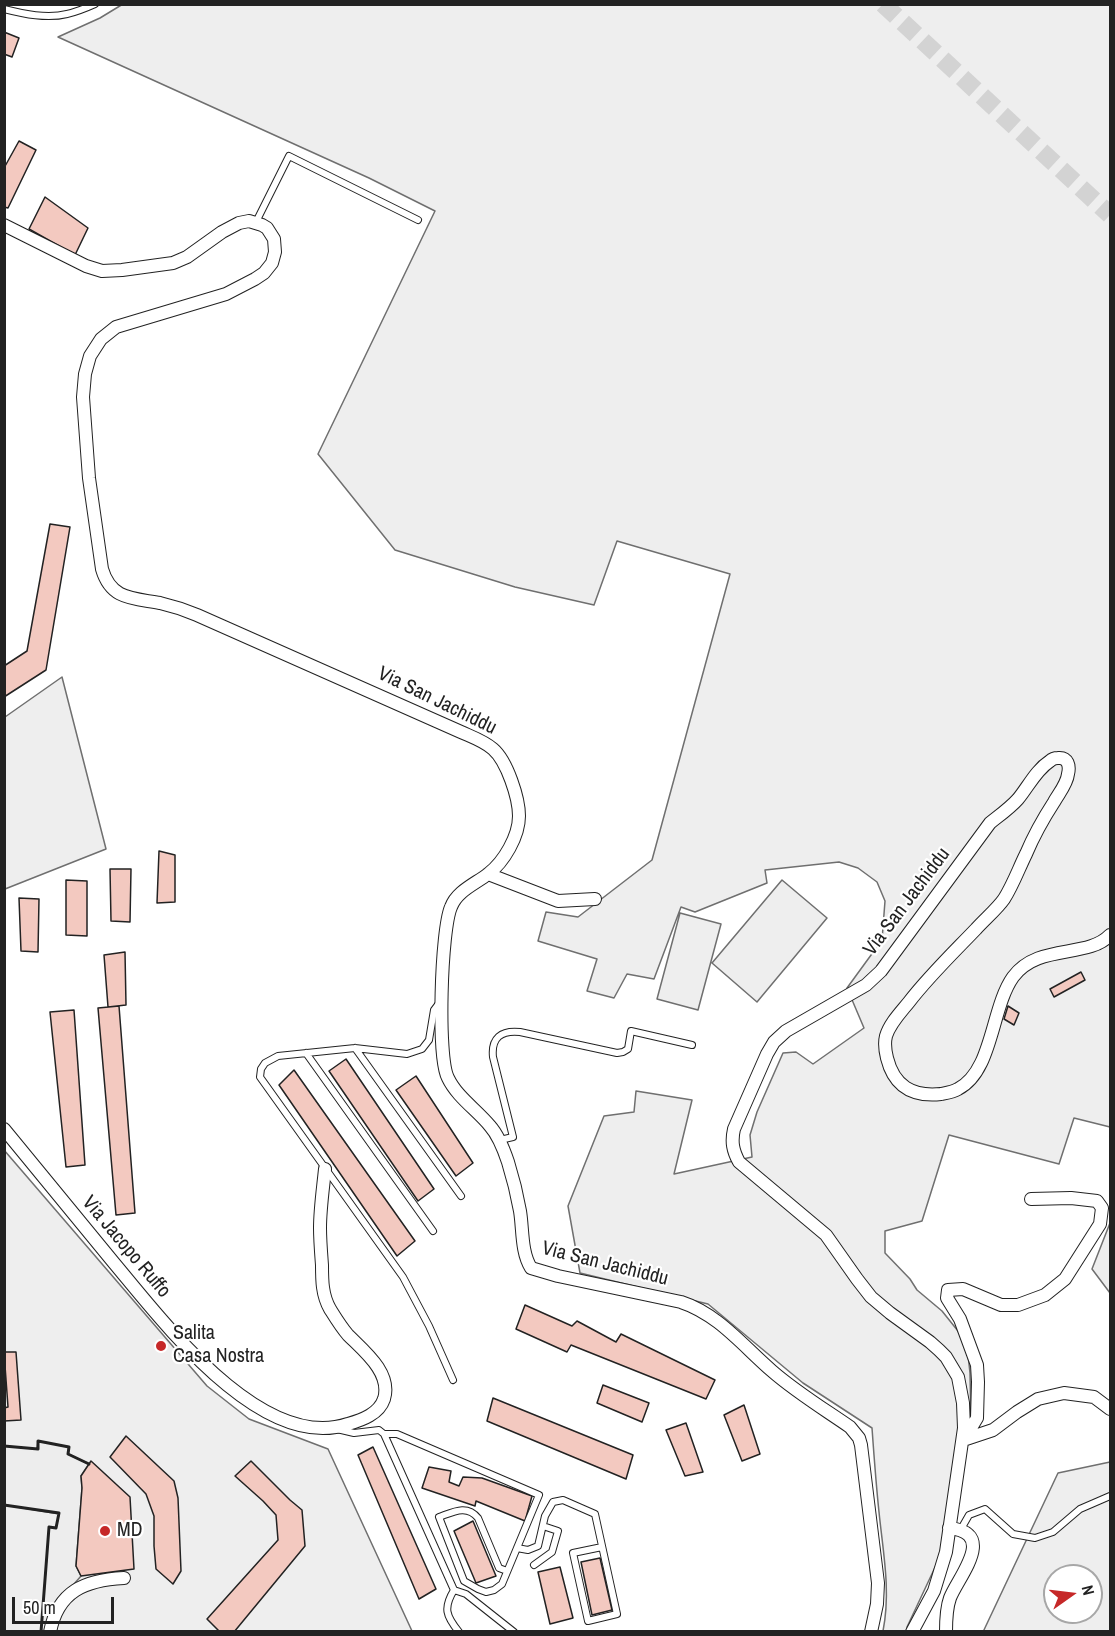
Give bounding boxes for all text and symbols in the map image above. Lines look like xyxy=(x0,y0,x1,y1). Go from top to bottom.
street label: Via San Jachiddu xyxy=(374,662,500,740)
street label: Via San Jachiddu xyxy=(859,843,955,961)
street label: Via Jacopo Ruffo xyxy=(77,1191,175,1303)
street label: Via San Jachiddu xyxy=(539,1237,671,1291)
place label: Salita Casa Nostra xyxy=(173,1322,264,1369)
marker: Salita Casa Nostra xyxy=(154,1339,168,1353)
place label: MD xyxy=(117,1519,142,1543)
marker: MD xyxy=(98,1524,112,1538)
north arrow xyxy=(1043,1564,1103,1624)
text: N xyxy=(1077,1583,1100,1597)
scale bar xyxy=(15,1585,117,1623)
text: 50 m xyxy=(23,1595,56,1620)

